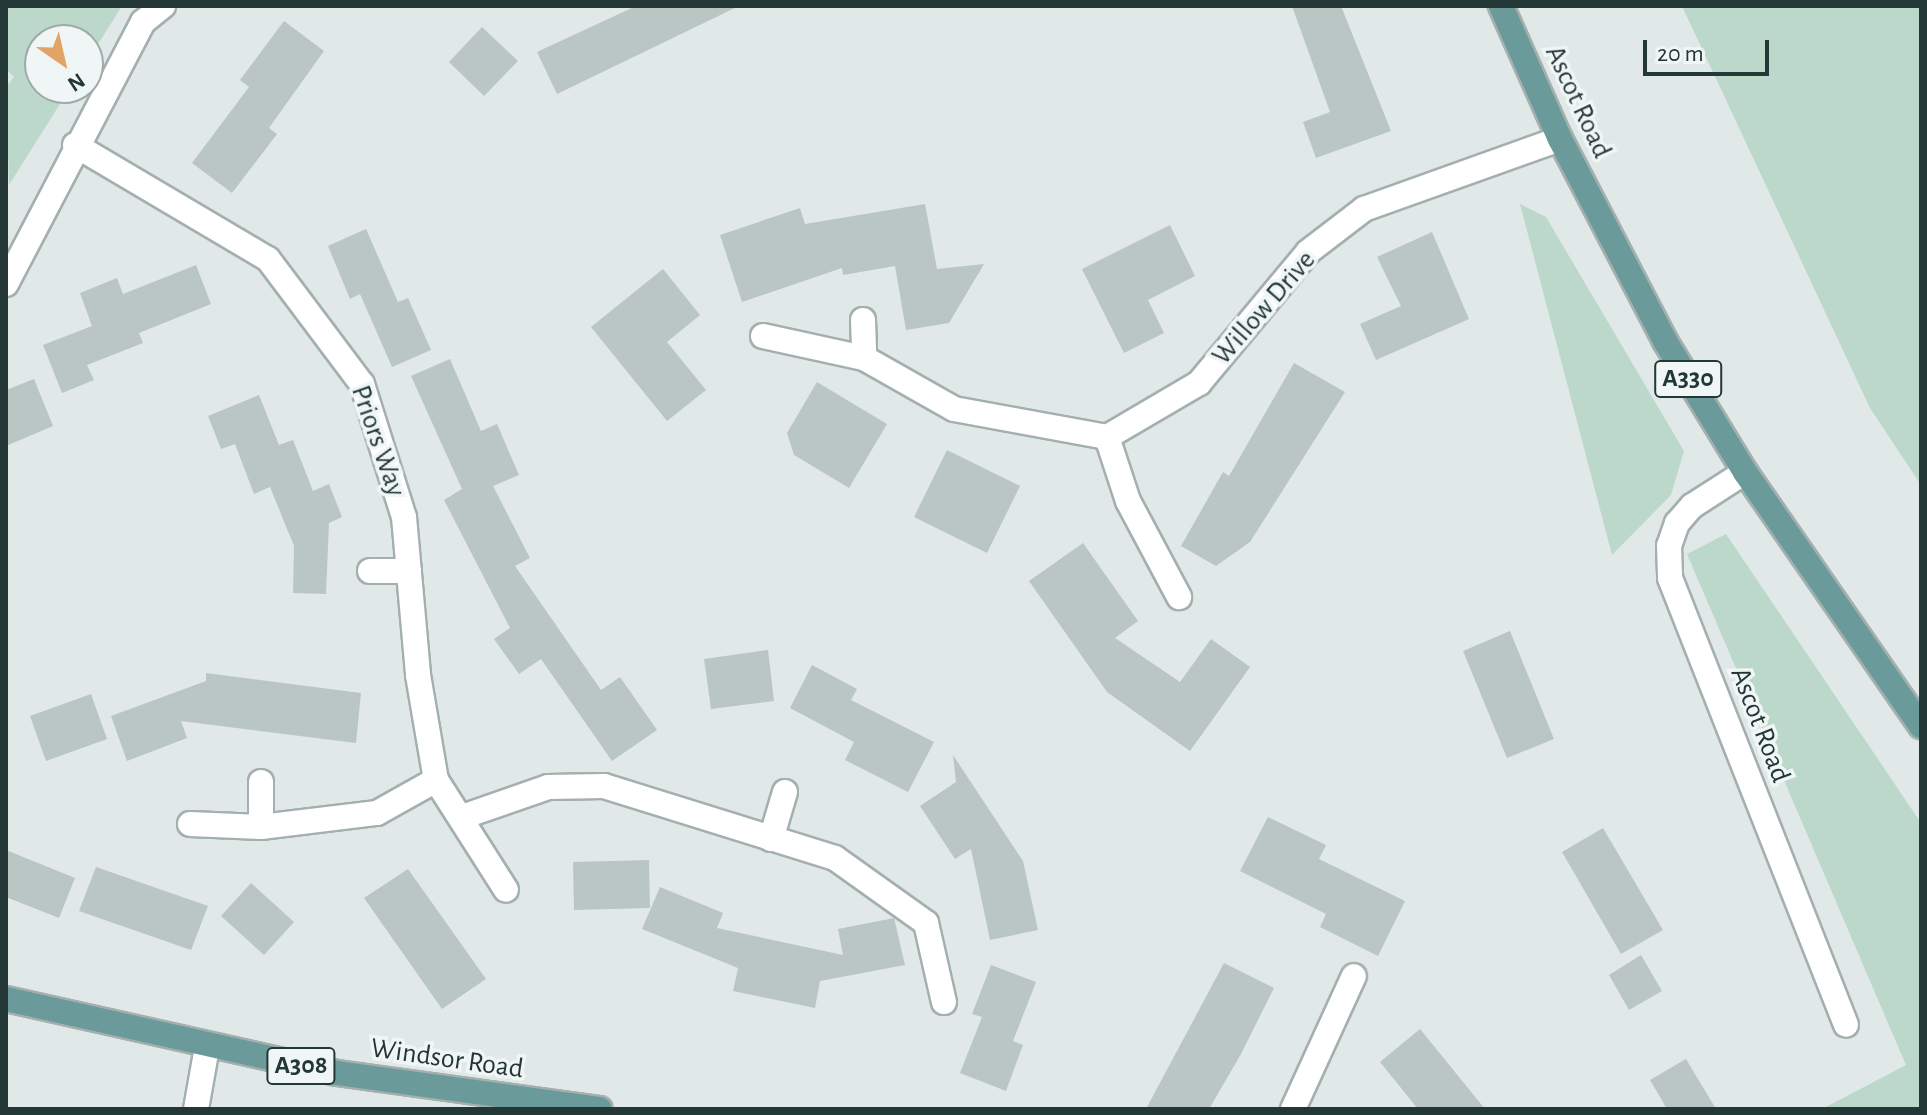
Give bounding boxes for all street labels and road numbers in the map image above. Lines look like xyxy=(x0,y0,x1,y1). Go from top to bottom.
street label: Ascot Road xyxy=(1537,40,1619,164)
street label: Willow Drive xyxy=(1205,244,1323,372)
road number: A330 xyxy=(1654,357,1722,401)
street label: Priors Way xyxy=(343,381,413,501)
street label: Ascot Road xyxy=(1723,663,1797,787)
street label: Windsor Road xyxy=(368,1032,526,1086)
road number: A308 xyxy=(265,1044,337,1088)

